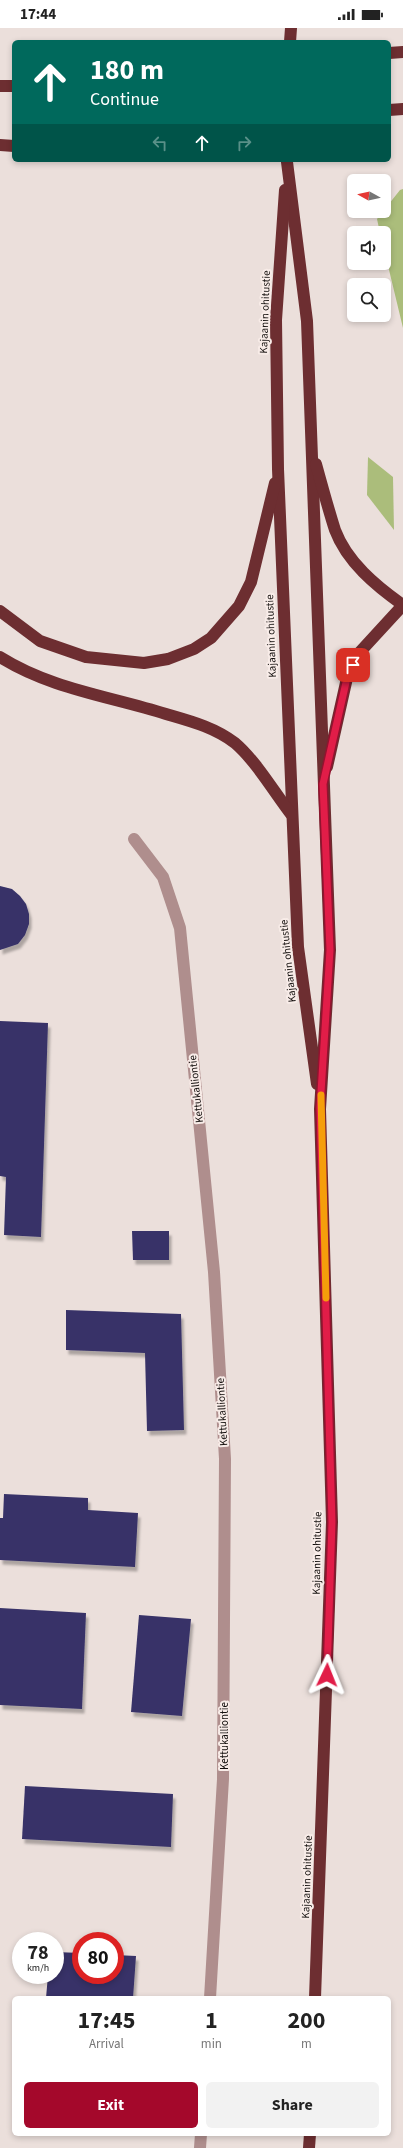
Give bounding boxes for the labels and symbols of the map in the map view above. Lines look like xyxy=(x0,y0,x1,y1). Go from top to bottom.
north arrow xyxy=(347,174,391,218)
street label: Kajaanin ohitustie xyxy=(256,270,274,354)
street label: Kajaanin ohitustie xyxy=(262,594,280,678)
pin xyxy=(336,648,370,682)
street label: Kajaanin ohitustie xyxy=(276,918,300,1003)
street label: Kettukalliontie xyxy=(185,1054,207,1124)
street label: Kettukalliontie xyxy=(213,1377,231,1446)
street label: Kajaanin ohitustie xyxy=(309,1511,325,1595)
position arrow xyxy=(306,1654,348,1696)
street label: Kettukalliontie xyxy=(217,1702,232,1770)
street label: Kajaanin ohitustie xyxy=(298,1835,316,1919)
speed limit sign: 80 xyxy=(72,1932,124,1984)

